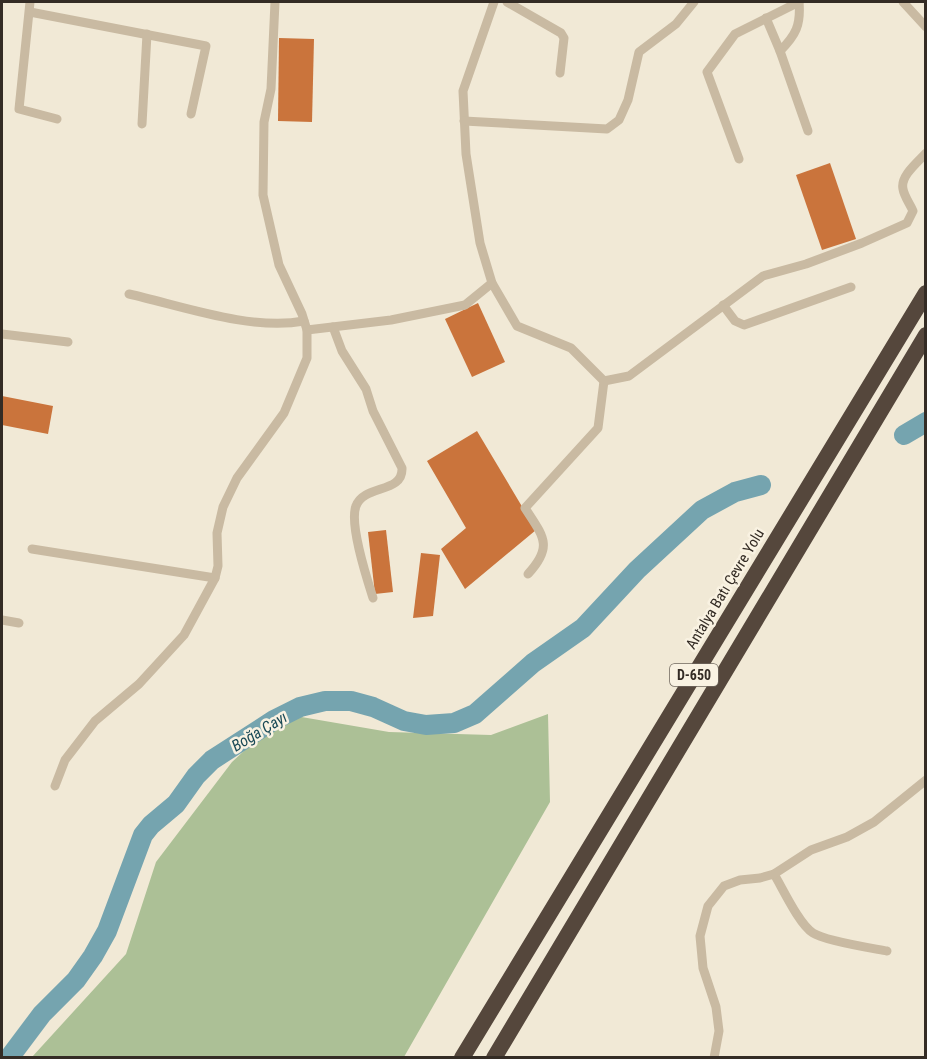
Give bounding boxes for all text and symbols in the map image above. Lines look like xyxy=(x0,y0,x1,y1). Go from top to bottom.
street label: Antalya Batı Çevre Yolu xyxy=(682,526,768,652)
road number: D-650 xyxy=(670,664,718,686)
water label: Boğa Çayı xyxy=(228,707,291,755)

